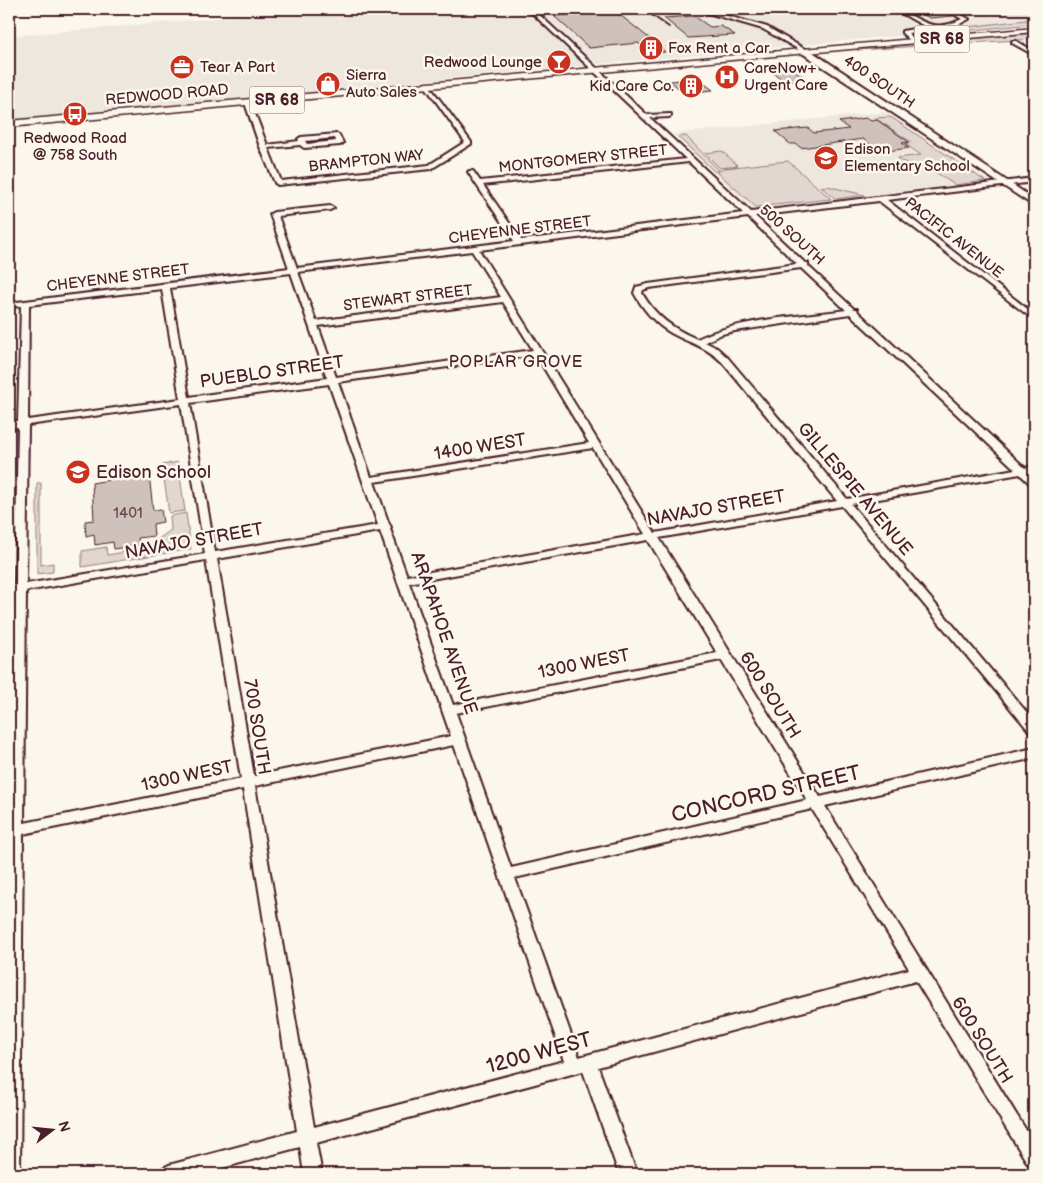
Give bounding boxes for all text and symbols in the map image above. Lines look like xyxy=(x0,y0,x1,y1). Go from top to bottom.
road number: SR 68 xyxy=(914,26,970,52)
building icon: Fox Rent a Car xyxy=(638,35,664,61)
place label: Fox Rent a Car xyxy=(668,39,770,58)
bar icon: Redwood Lounge xyxy=(546,49,572,75)
street label: 400 SOUTH xyxy=(840,51,918,113)
place label: Redwood Lounge xyxy=(424,53,542,72)
office icon: Tear A Part xyxy=(169,54,195,80)
place label: Tear A Part xyxy=(200,58,275,77)
place label: CareNow+ Urgent Care xyxy=(744,59,828,95)
hospital icon: CareNow+ Urgent Care xyxy=(714,64,740,90)
place label: Sierra Auto Sales xyxy=(346,66,417,102)
shop icon: Sierra Auto Sales xyxy=(315,71,341,97)
building icon: Kid Care Co. xyxy=(678,73,704,99)
place label: Kid Care Co. xyxy=(589,77,674,96)
street label: REDWOOD ROAD xyxy=(105,80,229,110)
road number: SR 68 xyxy=(250,86,304,114)
bus stop icon: Redwood Road @ 758 South xyxy=(62,101,88,127)
place label: Redwood Road @ 758 South xyxy=(23,129,127,165)
place label: Edison Elementary School xyxy=(844,140,970,176)
street label: MONTGOMERY STREET xyxy=(498,141,668,177)
street label: BRAMPTON WAY xyxy=(307,145,425,176)
school or university icon: Edison Elementary School xyxy=(813,145,839,171)
street label: PACIFIC AVENUE xyxy=(901,194,1007,282)
street label: 500 SOUTH xyxy=(755,201,829,269)
street label: CHEYENNE STREET xyxy=(448,212,592,248)
street label: CHEYENNE STREET xyxy=(46,260,190,296)
street label: STEWART STREET xyxy=(342,281,474,315)
street label: PUEBLO STREET xyxy=(199,351,346,393)
district label: POPLAR GROVE xyxy=(449,353,583,372)
street label: GILLESPIE AVENUE xyxy=(793,418,917,560)
street label: 1400 WEST xyxy=(432,429,528,465)
school or university icon: Edison School xyxy=(65,459,91,485)
place label: Edison School xyxy=(96,462,211,483)
street label: NAVAJO STREET xyxy=(645,485,787,531)
house number: 1401 xyxy=(113,504,143,523)
street label: NAVAJO STREET xyxy=(123,518,265,564)
street label: ARAPAHOE AVENUE xyxy=(406,549,482,717)
street label: 1300 WEST xyxy=(536,645,632,683)
street label: 600 SOUTH xyxy=(735,648,805,742)
street label: 700 SOUTH xyxy=(239,678,275,776)
street label: 1300 WEST xyxy=(139,756,235,796)
street label: CONCORD STREET xyxy=(669,760,863,828)
street label: 600 SOUTH xyxy=(947,993,1017,1087)
street label: 1200 WEST xyxy=(484,1027,595,1079)
north arrow xyxy=(28,1106,78,1156)
text: N xyxy=(54,1119,74,1134)

